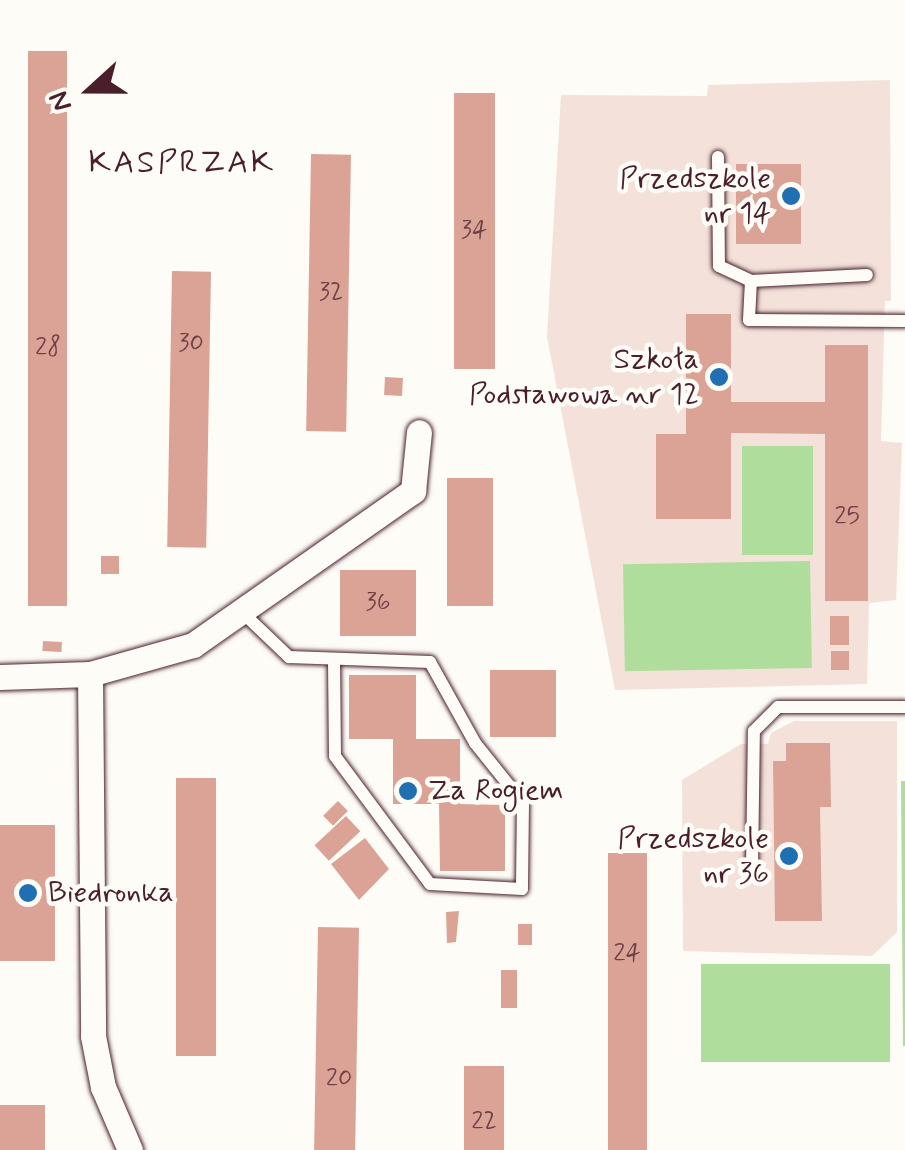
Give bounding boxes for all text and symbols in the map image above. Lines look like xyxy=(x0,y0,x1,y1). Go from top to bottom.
north arrow xyxy=(40,40,140,140)
text: N xyxy=(41,86,82,116)
district label: KASPRZAK xyxy=(93,144,271,182)
place label: Przedszkole nr 14 xyxy=(619,161,771,232)
marker: Przedszkole nr 14 xyxy=(780,185,802,207)
house number: 34 xyxy=(461,216,487,246)
house number: 32 xyxy=(319,278,343,308)
house number: 30 xyxy=(178,329,204,359)
house number: 28 xyxy=(35,333,61,363)
place label: Szkoła Podstawowa nr 12 xyxy=(478,342,699,412)
marker: Szkoła Podstawowa nr 12 xyxy=(708,366,730,388)
house number: 25 xyxy=(834,502,860,532)
house number: 36 xyxy=(365,588,391,618)
place label: Za Rogiem xyxy=(428,773,572,809)
marker: Za Rogiem xyxy=(397,780,419,802)
place label: Przedszkole nr 36 xyxy=(617,821,769,892)
marker: Przedszkole nr 36 xyxy=(778,845,800,867)
place label: Biedronka xyxy=(48,875,174,911)
marker: Biedronka xyxy=(17,882,39,904)
house number: 24 xyxy=(613,939,641,969)
house number: 20 xyxy=(326,1064,352,1094)
house number: 22 xyxy=(471,1107,497,1137)

